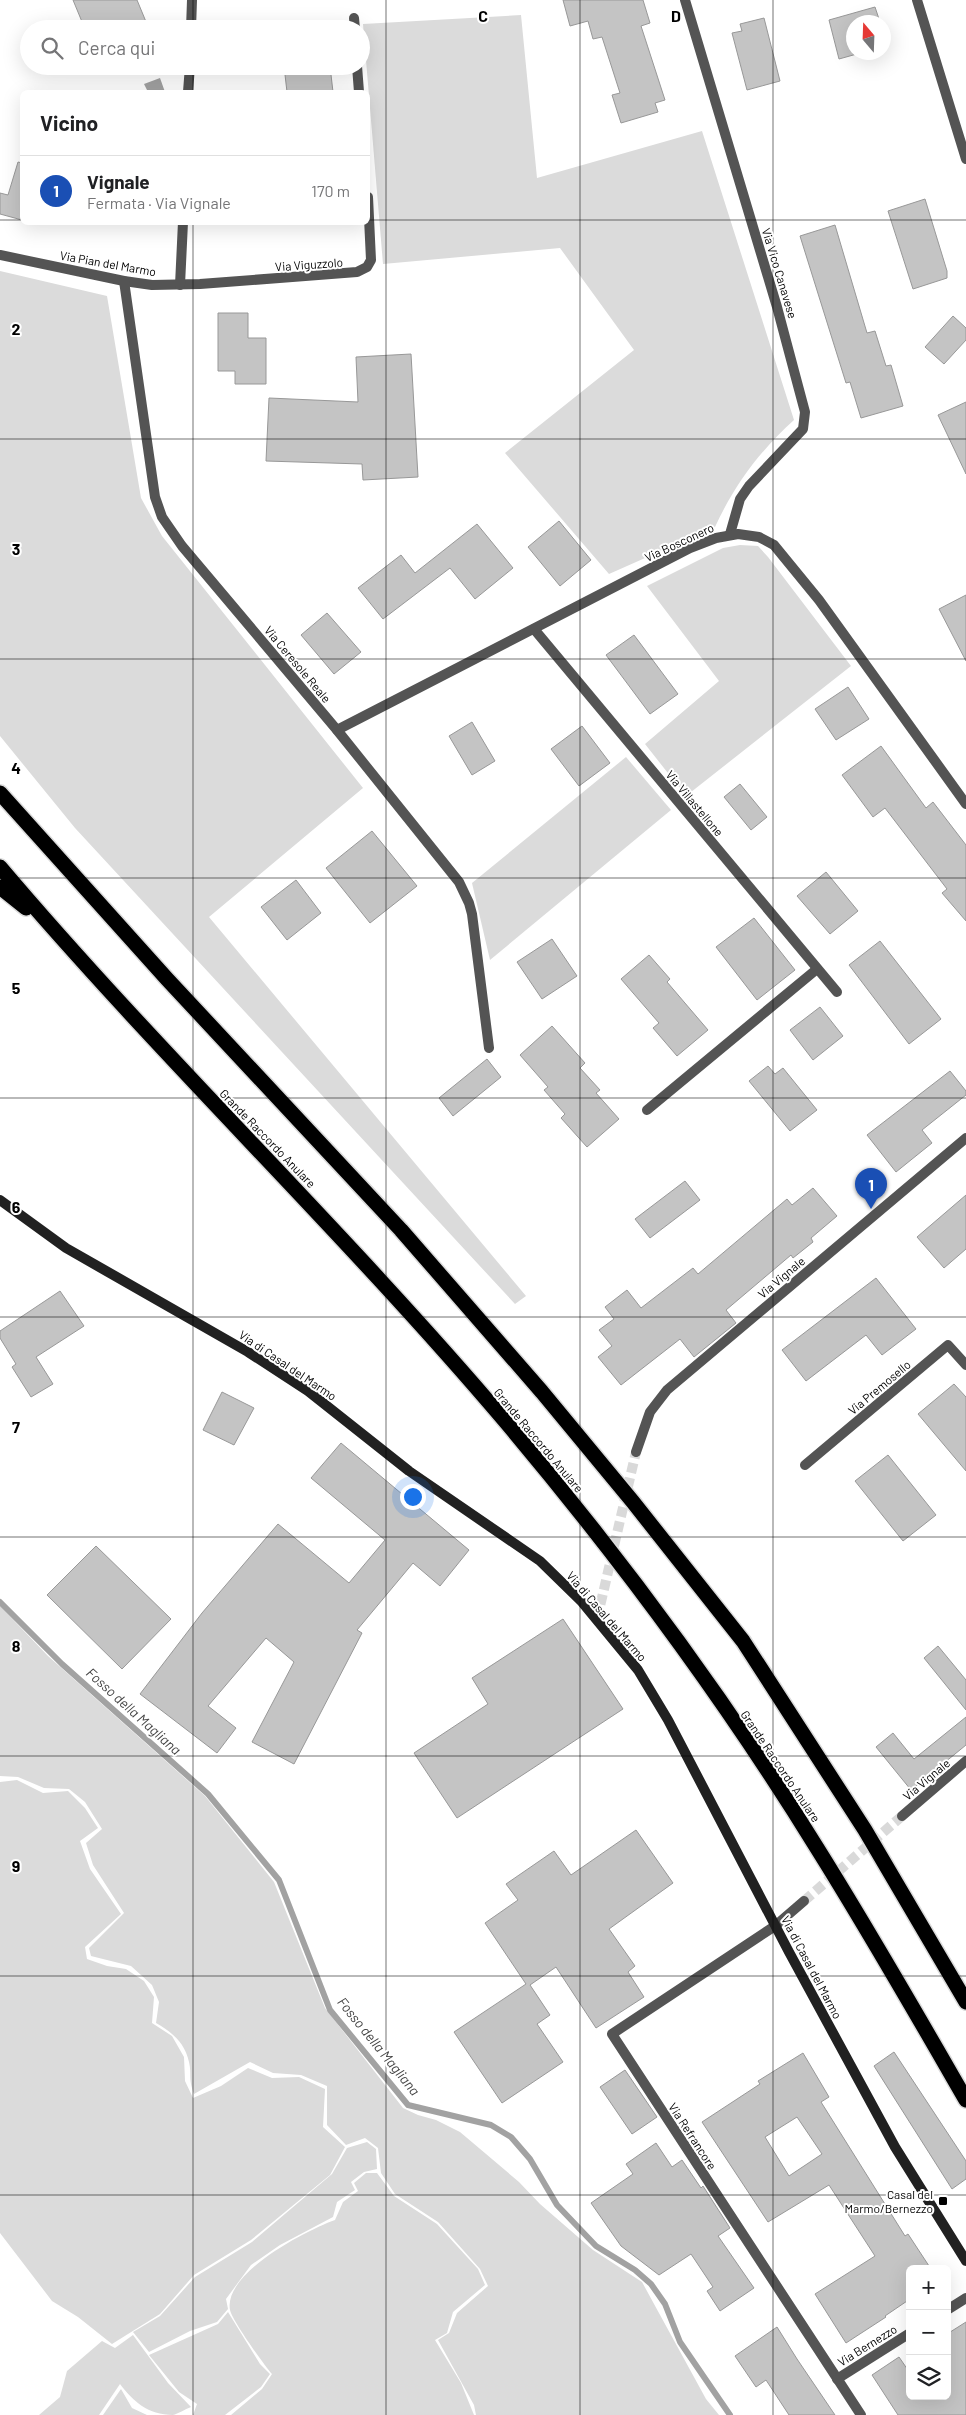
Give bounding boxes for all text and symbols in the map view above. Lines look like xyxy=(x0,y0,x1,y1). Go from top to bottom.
text: C xyxy=(478,6,488,25)
text: D xyxy=(671,6,681,25)
north arrow xyxy=(846,15,891,60)
search box xyxy=(20,20,370,75)
icon: search xyxy=(38,34,66,62)
text: Cerca qui xyxy=(78,36,155,59)
text: Vicino xyxy=(40,110,98,135)
text: Vignale xyxy=(87,170,150,193)
text: 1 xyxy=(53,181,59,200)
text: 170 m xyxy=(311,181,350,200)
text: Fermata · Via Vignale xyxy=(87,193,231,212)
street label: Via Vico Canavese xyxy=(760,226,800,320)
street label: Via Pian del Marmo xyxy=(59,248,157,278)
street label: Via Viguzzolo xyxy=(275,255,343,273)
text: 2 xyxy=(12,319,21,338)
street label: Via Bosconero xyxy=(642,520,716,564)
text: 3 xyxy=(12,539,20,558)
street label: Via Ceresole Reale xyxy=(262,623,334,705)
text: 4 xyxy=(11,758,21,777)
street label: Via Villastellone xyxy=(663,767,727,839)
text: 5 xyxy=(12,978,21,997)
street label: Grande Raccordo Anulare xyxy=(217,1086,319,1190)
pin: 1 xyxy=(855,1168,887,1209)
text: 6 xyxy=(12,1197,21,1216)
street label: Via Vignale xyxy=(755,1253,807,1301)
street label: Via di Casal del Marmo xyxy=(237,1327,339,1403)
street label: Via Premosello xyxy=(845,1357,913,1417)
street label: Grande Raccordo Anulare xyxy=(491,1385,587,1495)
text: 7 xyxy=(12,1417,20,1436)
your location xyxy=(400,1484,426,1510)
street label: Via di Casal del Marmo xyxy=(564,1568,650,1664)
text: 8 xyxy=(12,1636,21,1655)
water label: Fosso della Magliana xyxy=(83,1664,185,1758)
street label: Grande Raccordo Anulare xyxy=(738,1708,824,1824)
street label: Via Vignale xyxy=(900,1755,952,1803)
text: 9 xyxy=(12,1856,20,1875)
street label: Via di Casal del Marmo xyxy=(779,1913,845,2021)
water label: Fosso della Magliana xyxy=(334,1993,424,2099)
street label: Via Refrancore xyxy=(666,2100,720,2172)
place label: Casal del Marmo/Bernezzo xyxy=(844,2187,933,2215)
marker: Casal del Marmo/Bernezzo xyxy=(937,2195,949,2207)
map controls xyxy=(906,2265,951,2400)
button: + xyxy=(906,2265,951,2310)
button: − xyxy=(906,2310,951,2355)
street label: Via Bernezzo xyxy=(835,2321,899,2369)
button: layers xyxy=(906,2355,951,2400)

